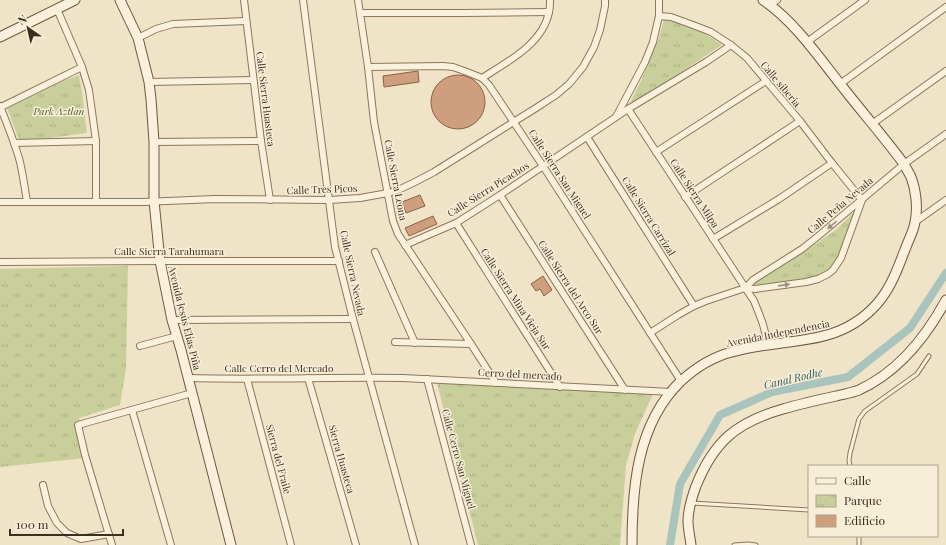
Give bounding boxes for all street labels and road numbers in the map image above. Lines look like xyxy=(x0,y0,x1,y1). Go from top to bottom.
street label: Calle Sierra Huasteca xyxy=(253,51,279,147)
street label: Calle siberia xyxy=(758,58,804,110)
street label: Calle Sierra San Miguel xyxy=(526,127,594,222)
street label: Calle Sierra Leona xyxy=(381,138,411,222)
street label: Calle Sierra Milpa xyxy=(667,156,723,230)
street label: Calle Sierra Picachos xyxy=(444,158,532,220)
street label: Calle Peña Nevada xyxy=(804,173,876,237)
street label: Calle Sierra Carrizal xyxy=(619,174,679,258)
street label: Calle Tres Picos xyxy=(286,181,358,197)
street label: Calle Sierra Nevada xyxy=(337,229,369,317)
street label: Calle Sierra del Arco Sur xyxy=(535,237,607,337)
street label: Calle Sierra Tarahumara xyxy=(114,244,224,258)
street label: Calle Sierra Mina Vieja Sur xyxy=(478,245,555,353)
street label: Avenida Jesús Elías Piña xyxy=(165,263,205,372)
street label: Avenida Independencia xyxy=(724,316,831,350)
street label: Calle Cerro del Mercado xyxy=(225,361,334,375)
street label: Cerro del mercado xyxy=(478,365,563,383)
street label: Calle Cerro San Miguel xyxy=(439,407,479,511)
street label: Sierra del Fraile xyxy=(263,423,295,495)
street label: Sierra Huasteca xyxy=(326,423,358,495)

